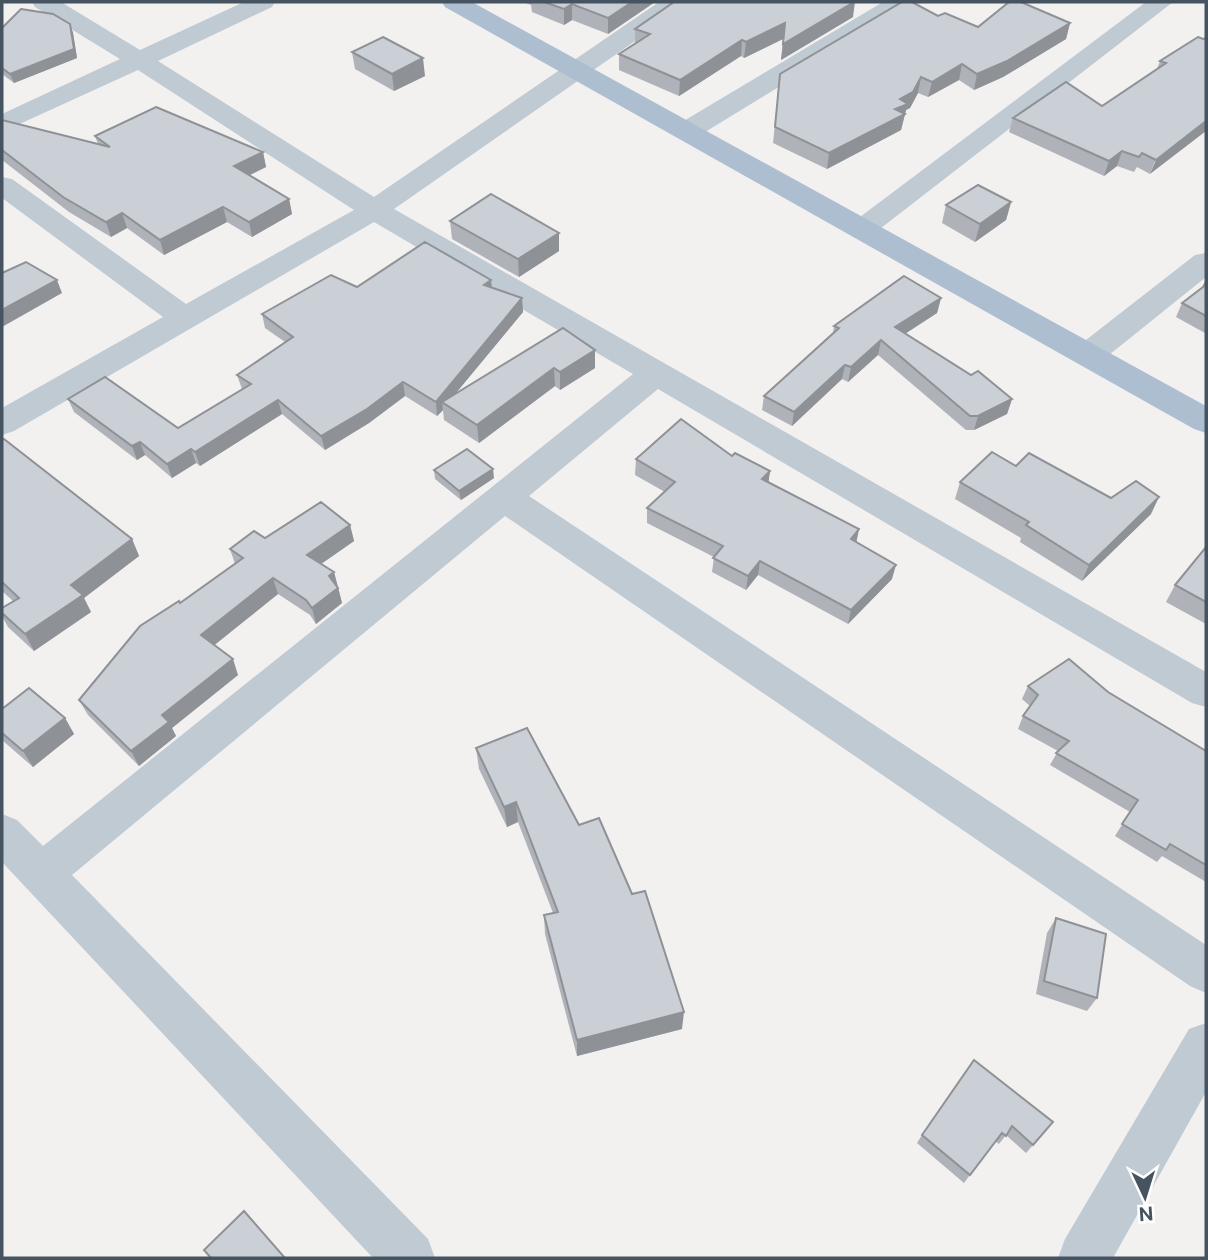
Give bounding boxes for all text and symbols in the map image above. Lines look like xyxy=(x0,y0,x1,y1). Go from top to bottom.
north arrow xyxy=(1110,1162,1180,1232)
text: N xyxy=(1138,1202,1154,1225)

